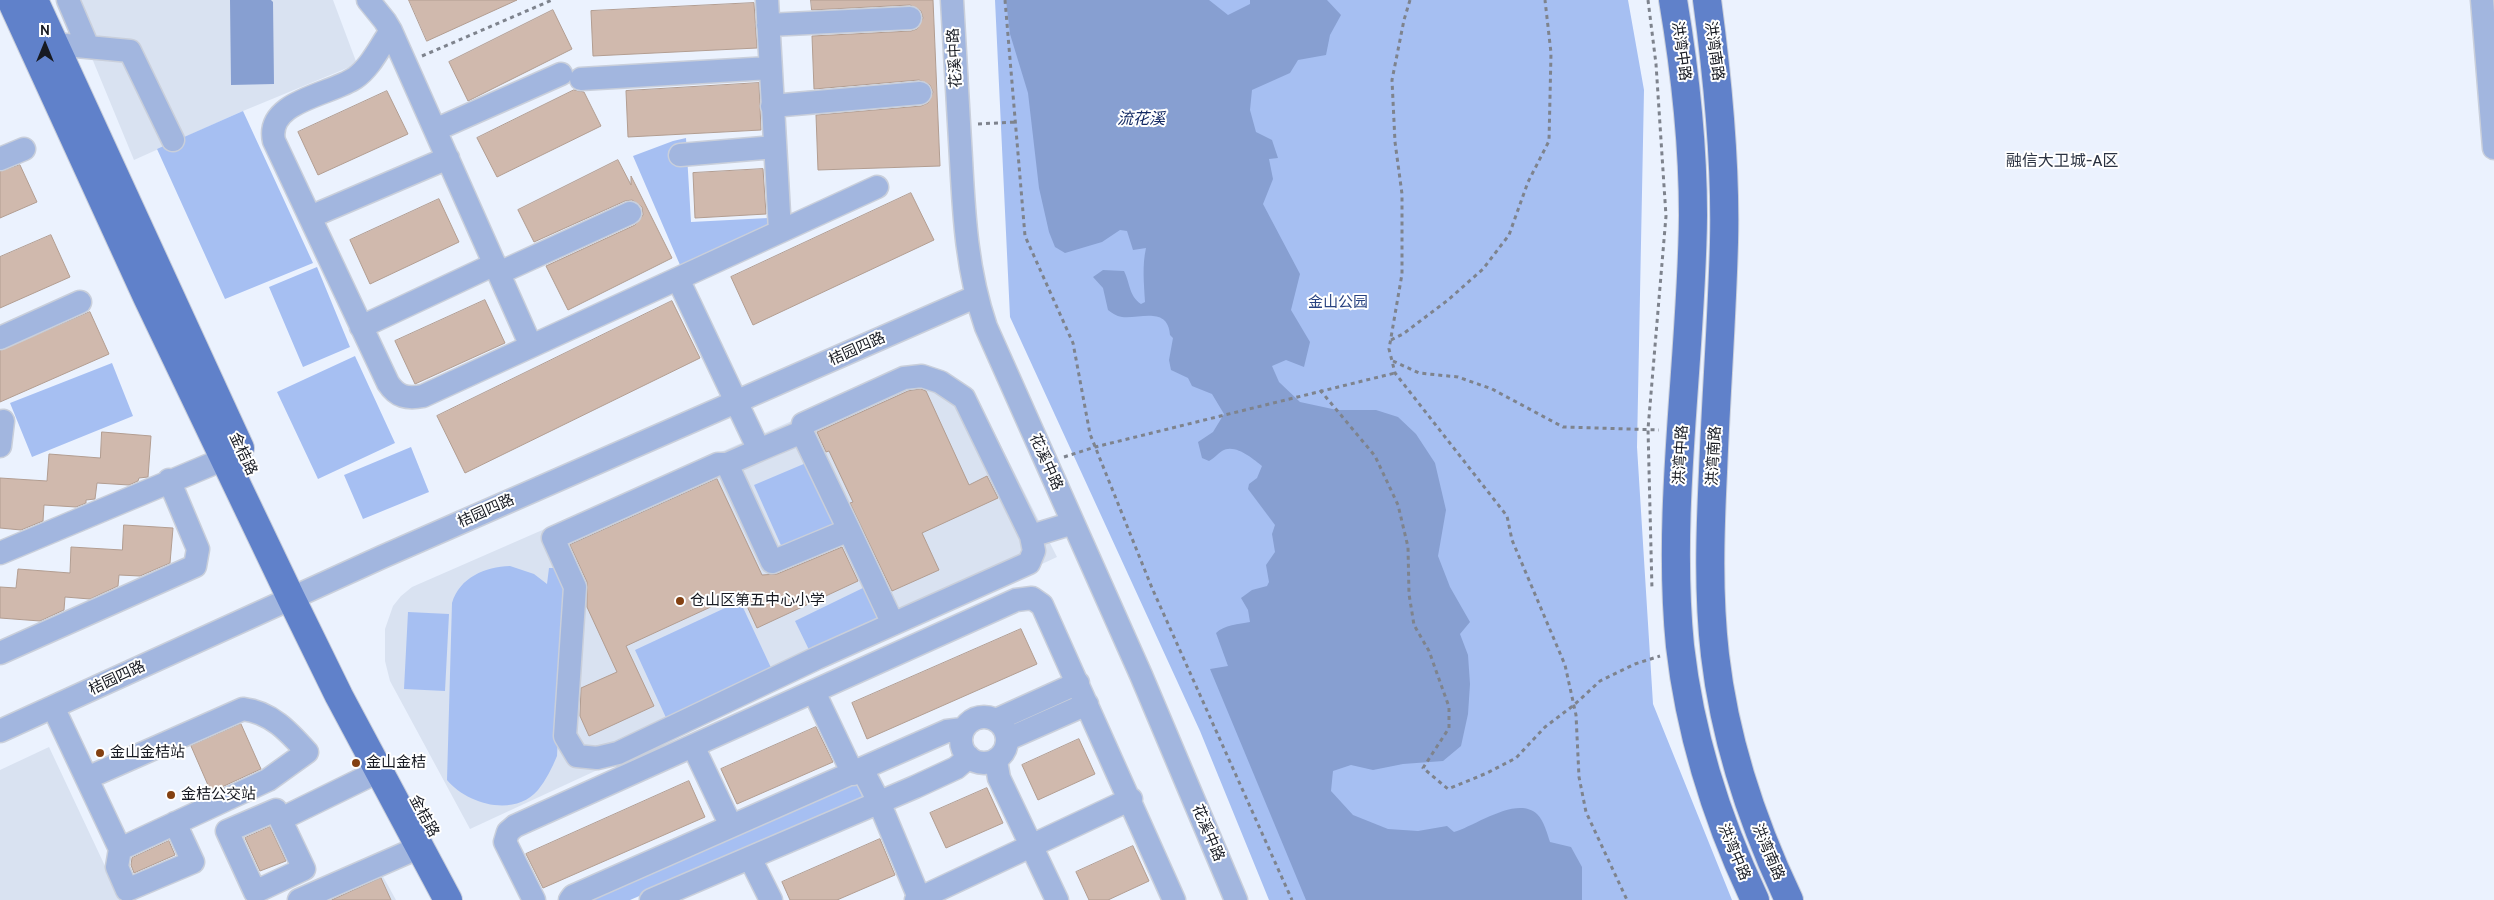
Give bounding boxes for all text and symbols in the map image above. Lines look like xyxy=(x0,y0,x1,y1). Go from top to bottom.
north arrow xyxy=(20,20,70,70)
street label: 洪湾中路 xyxy=(1668,20,1694,82)
street label: 洪湾南路 xyxy=(1701,20,1727,82)
text: N xyxy=(40,21,50,39)
street label: 花溪中路 xyxy=(944,28,966,88)
water label: 流花溪 xyxy=(1117,109,1165,129)
district label: 融信大卫城-A区 xyxy=(2006,151,2118,171)
park label: 金山公园 xyxy=(1308,294,1368,312)
street label: 桔园四路 xyxy=(826,329,888,369)
street label: 洪湾中路 xyxy=(1670,425,1692,485)
street label: 洪湾南路 xyxy=(1703,426,1725,486)
street label: 金桔路 xyxy=(225,430,261,478)
street label: 花溪中路 xyxy=(1026,431,1066,493)
street label: 桔园四路 xyxy=(455,491,517,531)
place label: 仓山区第五中心小学 xyxy=(690,592,825,610)
marker: 仓山区第五中心小学 xyxy=(674,595,686,607)
street label: 桔园四路 xyxy=(86,657,148,699)
place label: 金山金桔站 xyxy=(110,744,185,762)
marker: 金山金桔站 xyxy=(94,747,106,759)
place label: 金山金桔 xyxy=(366,754,426,772)
marker: 金山金桔 xyxy=(350,757,362,769)
place label: 金桔公交站 xyxy=(181,786,256,804)
marker: 金桔公交站 xyxy=(165,789,177,801)
street label: 金桔路 xyxy=(405,792,443,840)
street label: 花溪中路 xyxy=(1188,802,1228,864)
street label: 洪湾中路 xyxy=(1714,821,1754,883)
street label: 洪湾南路 xyxy=(1748,821,1788,883)

